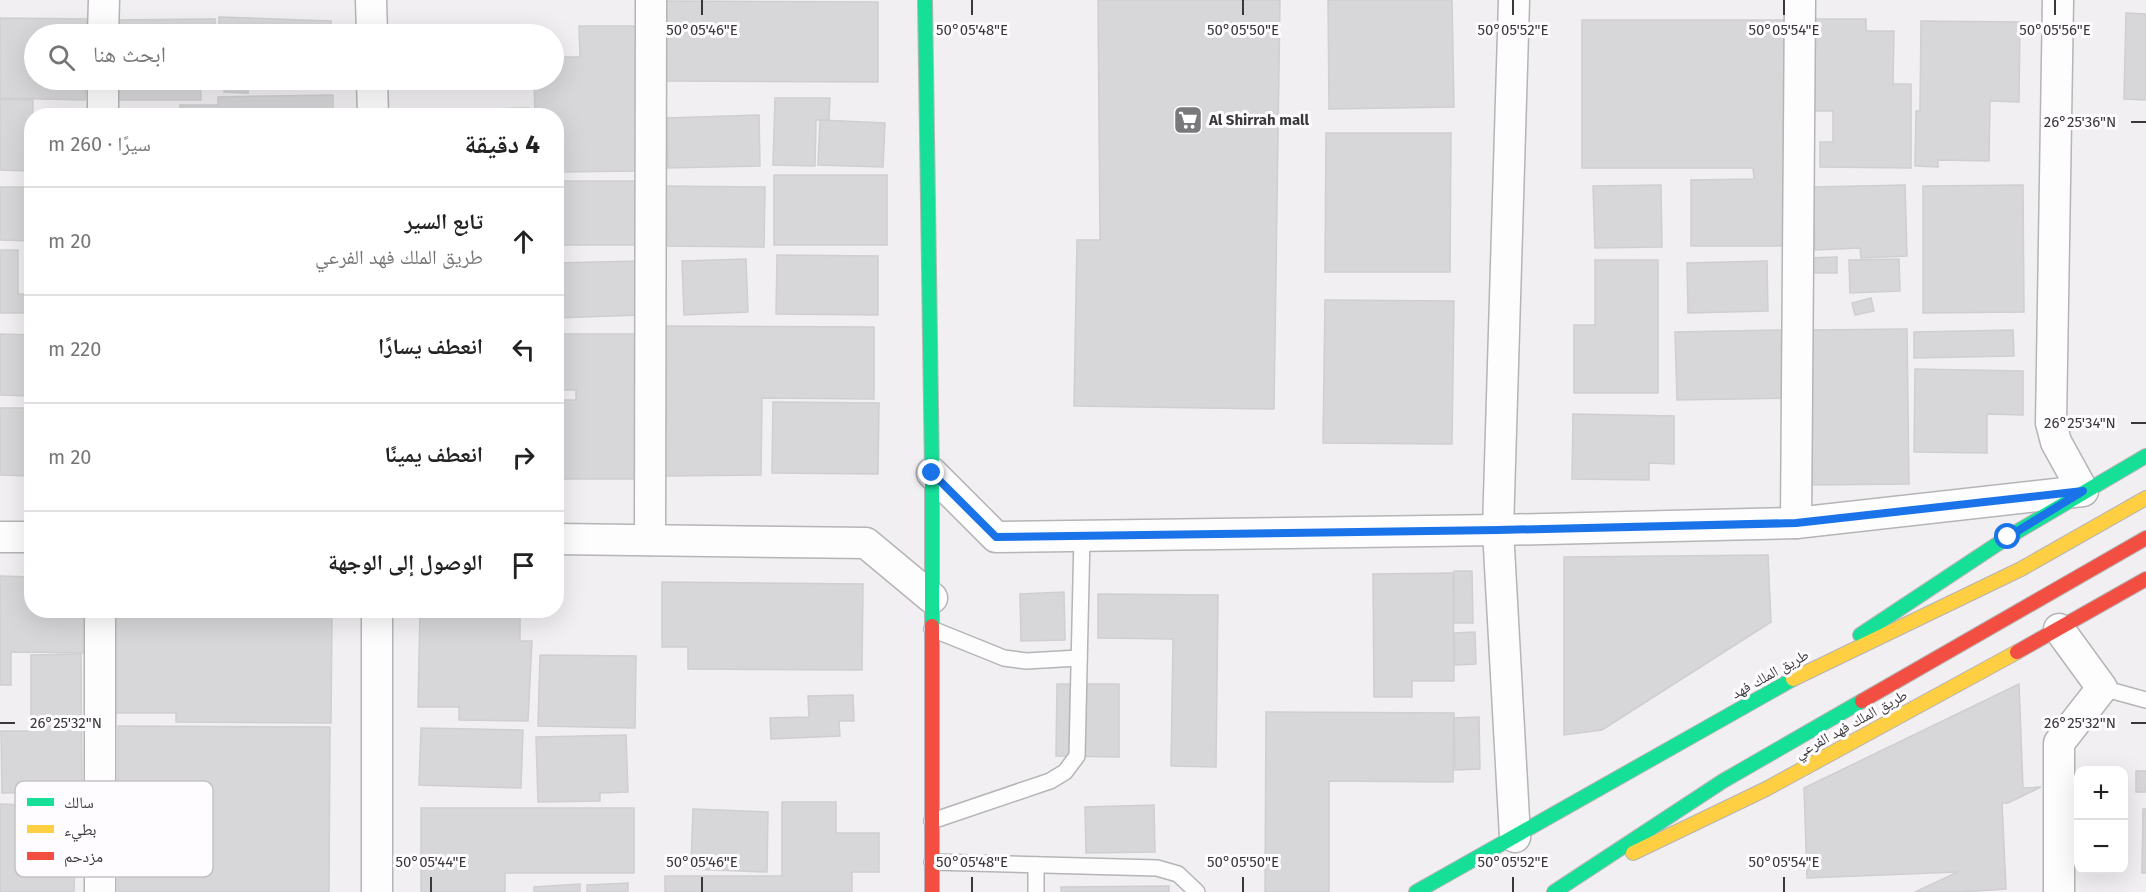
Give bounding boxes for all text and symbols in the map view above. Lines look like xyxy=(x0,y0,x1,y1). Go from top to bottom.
text: 50°05'46"E xyxy=(666,21,738,39)
text: 50°05'48"E xyxy=(936,21,1008,39)
text: 50°05'50"E xyxy=(1207,21,1279,39)
text: 50°05'52"E xyxy=(1477,21,1549,39)
text: 50°05'54"E xyxy=(1748,21,1820,39)
text: 50°05'56"E xyxy=(2019,21,2091,39)
search box xyxy=(24,24,564,90)
icon: search xyxy=(45,41,78,74)
text: ابحث هنا xyxy=(93,41,166,68)
supermarket icon: Al Shirrah mall xyxy=(1172,104,1204,136)
place label: Al Shirrah mall xyxy=(1208,111,1309,129)
text: 26°25'36"N xyxy=(2044,113,2116,131)
text: 4 دقيقة xyxy=(465,129,540,160)
text: سيرًا · 260 m xyxy=(48,132,151,156)
text: تابع السير xyxy=(404,208,483,235)
icon: ahead xyxy=(507,225,540,258)
text: 20 m xyxy=(48,229,92,253)
text: طريق الملك فهد الفرعي xyxy=(315,245,483,269)
text: انعطف يسارًا xyxy=(378,333,483,360)
icon: left xyxy=(507,333,540,366)
text: 220 m xyxy=(48,337,101,361)
text: 26°25'34"N xyxy=(2044,414,2116,432)
text: انعطف يمينًا xyxy=(384,441,483,468)
icon: right xyxy=(507,441,540,474)
text: 20 m xyxy=(48,445,92,469)
route end xyxy=(918,459,944,485)
route start xyxy=(1994,523,2020,549)
text: الوصول إلى الوجهة xyxy=(328,549,483,576)
icon: arrive xyxy=(507,549,540,582)
street label: طريق الملك فهد xyxy=(1728,645,1812,703)
street label: طريق الملك فهد الفرعي xyxy=(1792,686,1912,765)
text: 26°25'32"N xyxy=(30,714,102,732)
text: 26°25'32"N xyxy=(2044,714,2116,732)
map controls xyxy=(2074,766,2128,874)
button: + xyxy=(2074,766,2128,820)
legend xyxy=(15,781,213,877)
text: سالك xyxy=(64,793,94,812)
text: بطيء xyxy=(64,820,96,842)
button: − xyxy=(2074,820,2128,874)
text: مزدحم xyxy=(64,847,103,867)
text: 50°05'44"E xyxy=(395,853,467,871)
text: 50°05'46"E xyxy=(666,853,738,871)
text: 50°05'48"E xyxy=(936,853,1008,871)
text: 50°05'50"E xyxy=(1207,853,1279,871)
text: 50°05'52"E xyxy=(1477,853,1549,871)
text: 50°05'54"E xyxy=(1748,853,1820,871)

